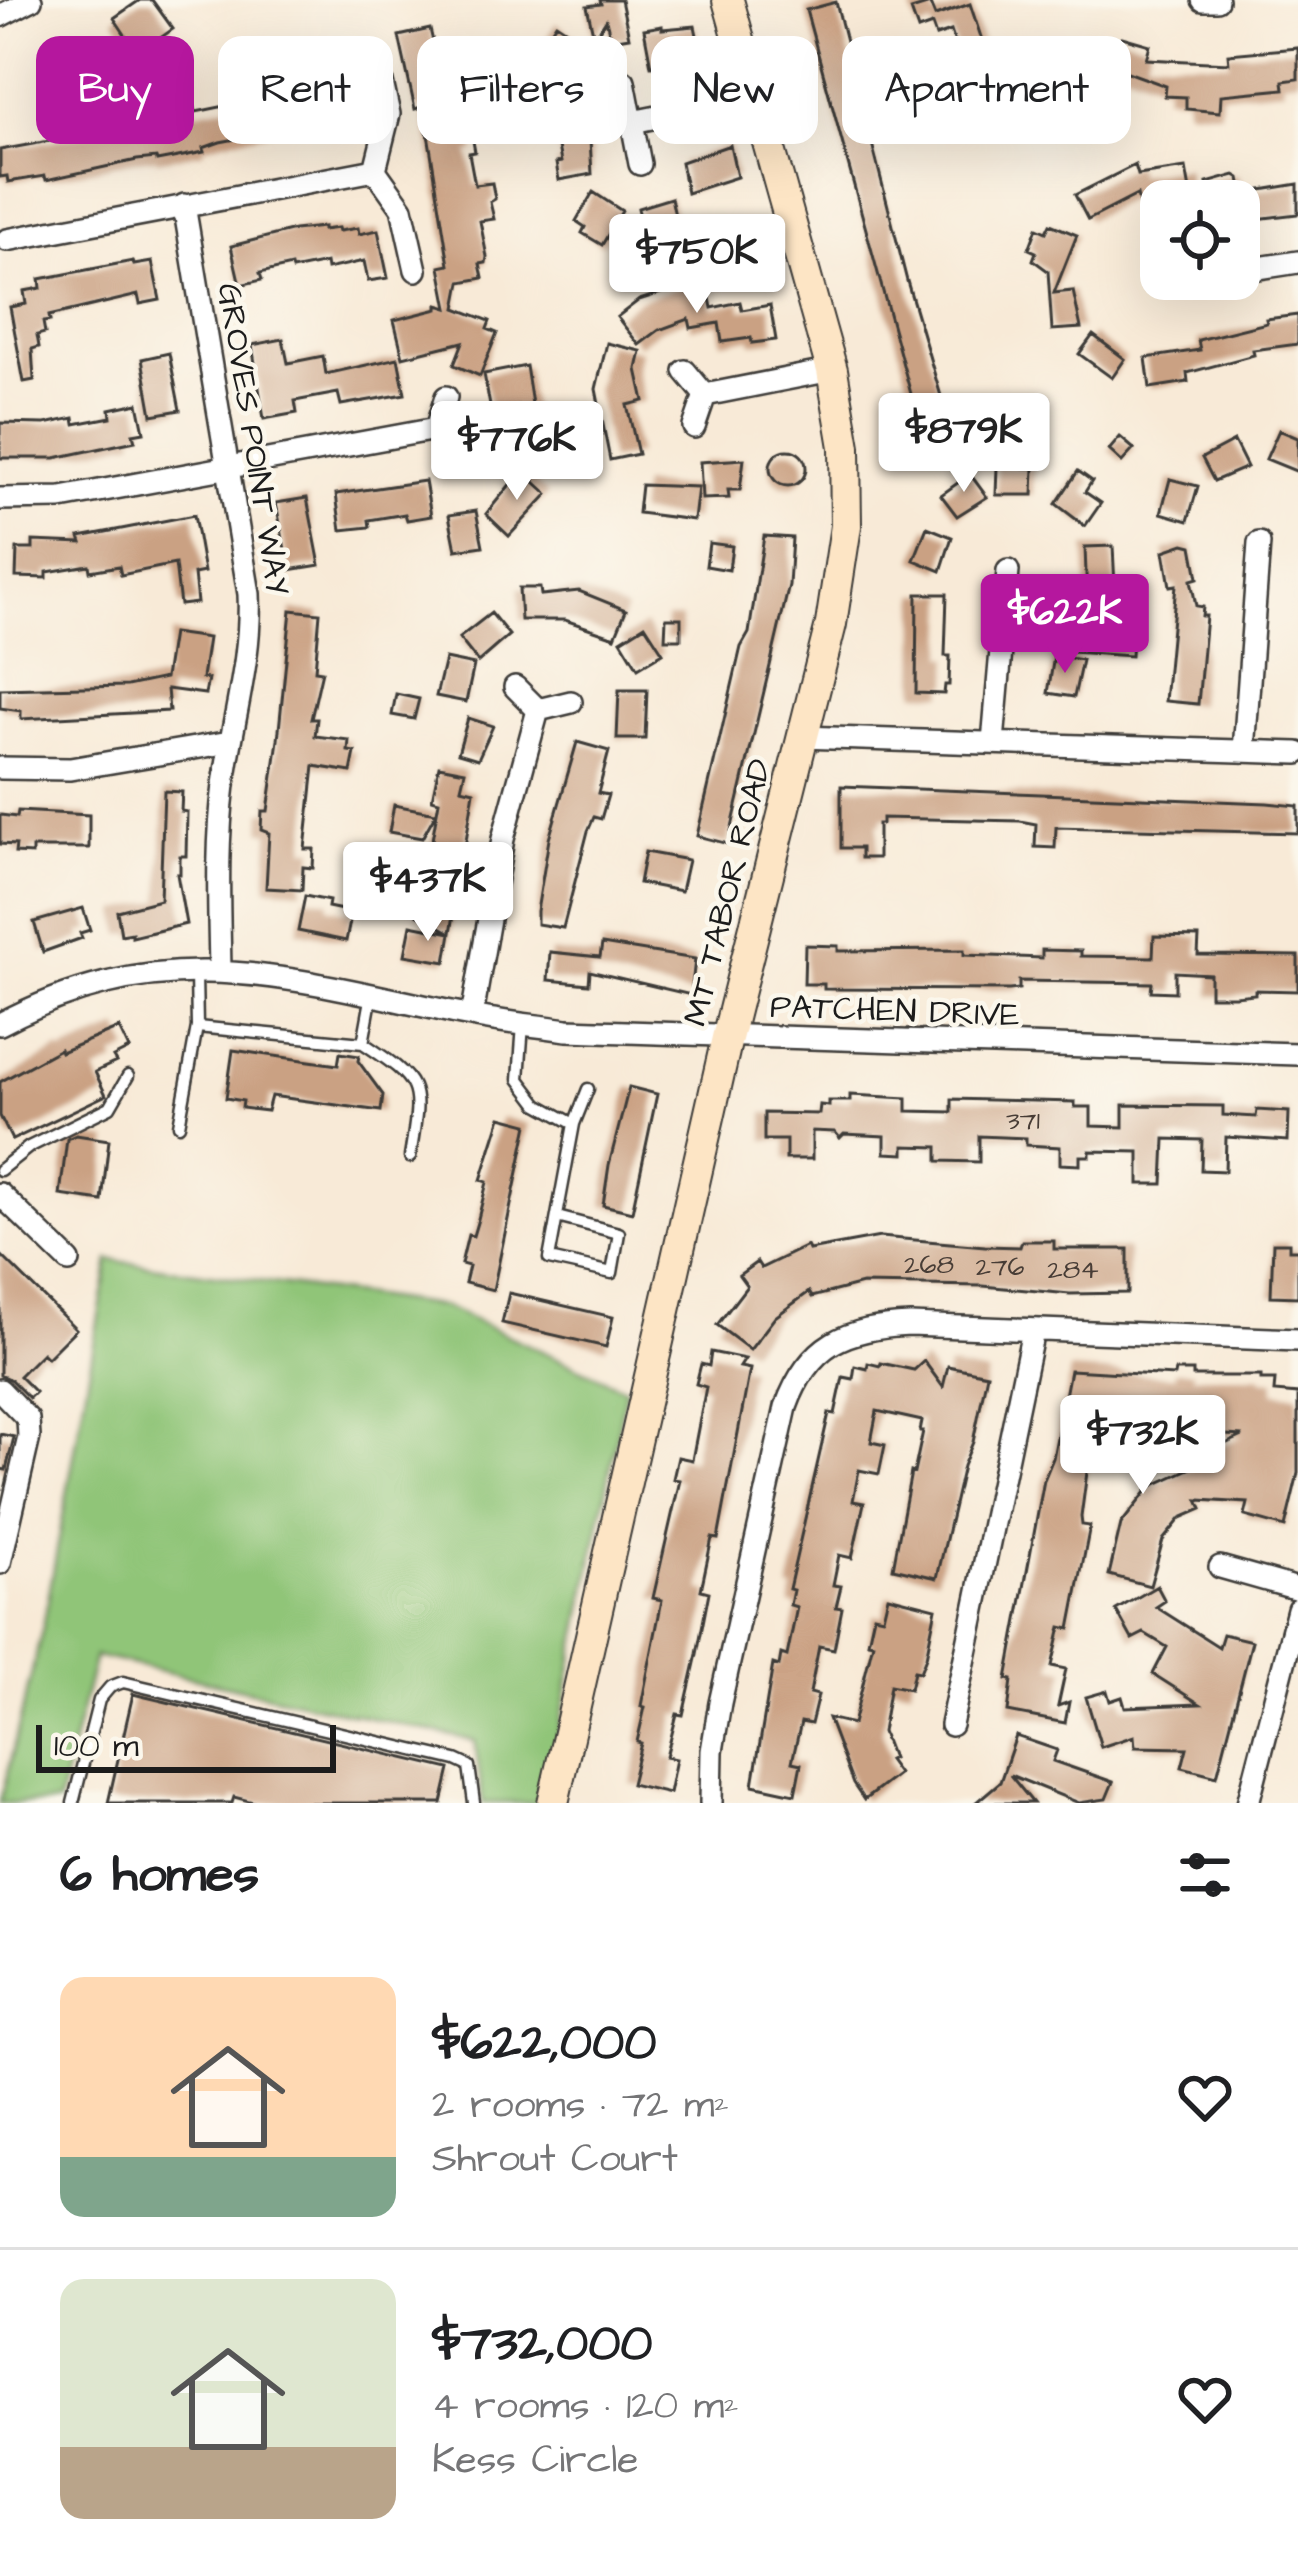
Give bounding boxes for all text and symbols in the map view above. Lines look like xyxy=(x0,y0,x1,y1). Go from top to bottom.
chip: Buy xyxy=(36,36,194,144)
chip: Rent xyxy=(218,36,393,144)
chip: Filters xyxy=(417,36,627,144)
chip: New xyxy=(651,36,818,144)
chip: Apartment xyxy=(842,36,1131,144)
map controls xyxy=(1140,180,1260,300)
button: locate xyxy=(1140,180,1260,300)
pin: $750K xyxy=(613,214,781,316)
text: $750K xyxy=(636,226,758,280)
street label: GROVES POINT WAY xyxy=(206,280,300,599)
pin: $879K xyxy=(880,393,1048,495)
pin: $776K xyxy=(433,401,601,503)
text: $879K xyxy=(906,405,1022,459)
text: $776K xyxy=(458,413,576,467)
pin: $622K xyxy=(981,574,1149,676)
text: $622K xyxy=(1008,586,1122,640)
street label: MT TABOR ROAD xyxy=(673,754,783,1031)
pin: $437K xyxy=(344,842,512,944)
text: $437K xyxy=(370,854,486,908)
street label: PATCHEN DRIVE xyxy=(769,984,1020,1038)
house number: 371 xyxy=(1006,1102,1040,1140)
house number: 268 xyxy=(904,1246,954,1284)
house number: 276 xyxy=(976,1248,1025,1286)
house number: 284 xyxy=(1047,1251,1099,1289)
pin: $732K xyxy=(1059,1395,1227,1497)
text: $732K xyxy=(1087,1407,1199,1461)
scale bar xyxy=(36,1719,336,1772)
text: 100 m xyxy=(54,1723,139,1769)
text: 6 homes xyxy=(60,1840,259,1911)
icon: filters xyxy=(1172,1842,1238,1908)
text: $622,000 xyxy=(432,2008,656,2079)
icon: home xyxy=(156,2025,300,2169)
icon: heart xyxy=(1172,2064,1238,2130)
text: 2 rooms · 72 m² xyxy=(432,2079,729,2133)
text: Shrout Court xyxy=(432,2133,678,2187)
text: $732,000 xyxy=(432,2309,653,2380)
icon: home xyxy=(156,2327,300,2471)
icon: heart xyxy=(1172,2366,1238,2432)
text: 4 rooms · 120 m² xyxy=(432,2380,739,2434)
text: Kess Circle xyxy=(432,2434,638,2488)

